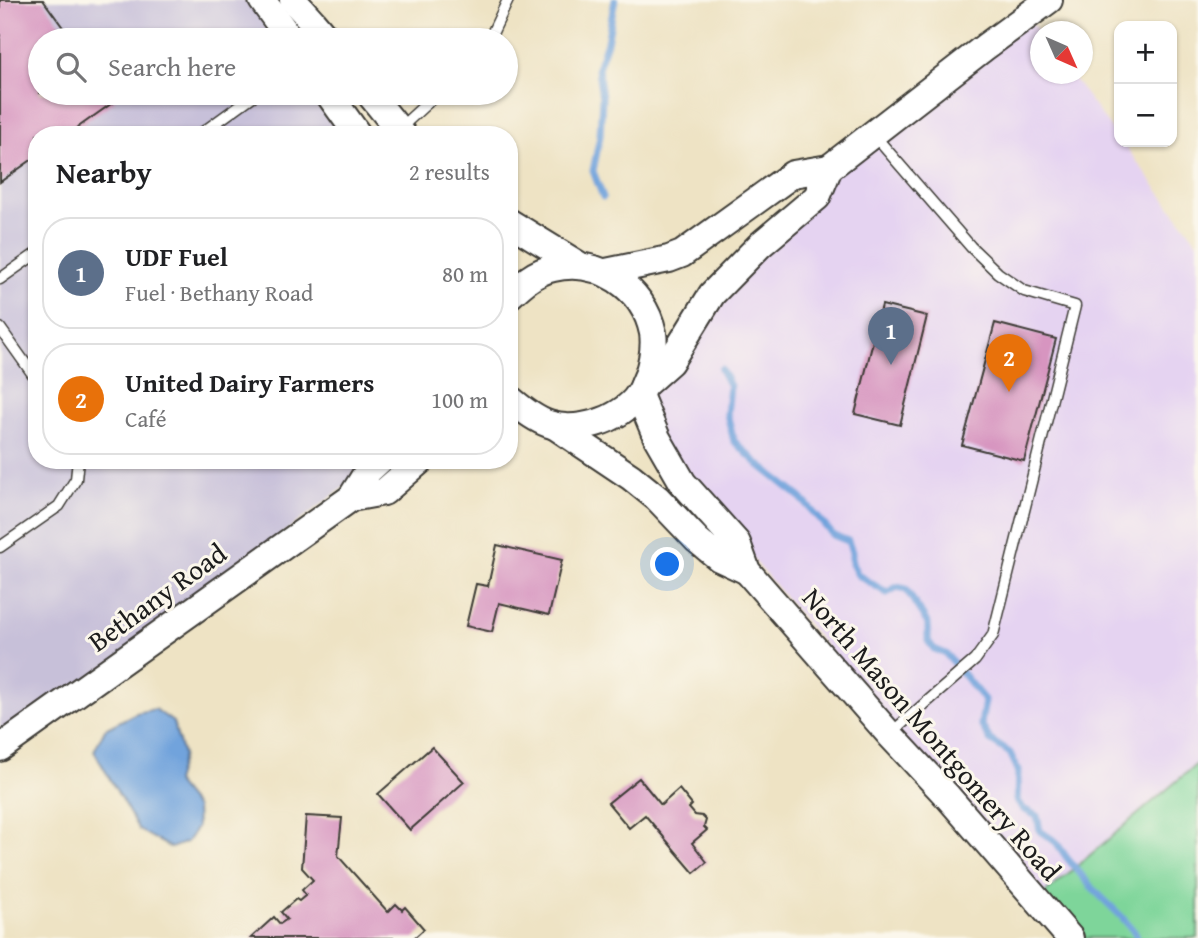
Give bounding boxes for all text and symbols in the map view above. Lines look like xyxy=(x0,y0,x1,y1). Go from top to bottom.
north arrow xyxy=(1030,21,1093,84)
map controls xyxy=(1114,21,1177,147)
button: + xyxy=(1114,21,1177,84)
search box xyxy=(28,28,518,105)
text: Search here xyxy=(108,47,236,86)
icon: search xyxy=(52,48,90,86)
button: − xyxy=(1114,84,1177,147)
text: Nearby xyxy=(56,150,152,194)
text: 2 results xyxy=(409,155,490,188)
text: UDF Fuel xyxy=(125,237,228,276)
text: 1 xyxy=(75,257,87,290)
text: 80 m xyxy=(442,257,488,290)
text: Fuel · Bethany Road xyxy=(125,276,313,309)
pin: 1 xyxy=(868,307,914,365)
pin: 2 xyxy=(986,334,1032,392)
text: United Dairy Farmers xyxy=(125,363,374,402)
text: 2 xyxy=(75,383,87,416)
text: 100 m xyxy=(431,383,488,416)
text: Café xyxy=(125,402,167,435)
street label: Bethany Road xyxy=(79,532,234,661)
your location xyxy=(650,547,684,581)
street label: North Mason Montgomery Road xyxy=(793,578,1071,889)

